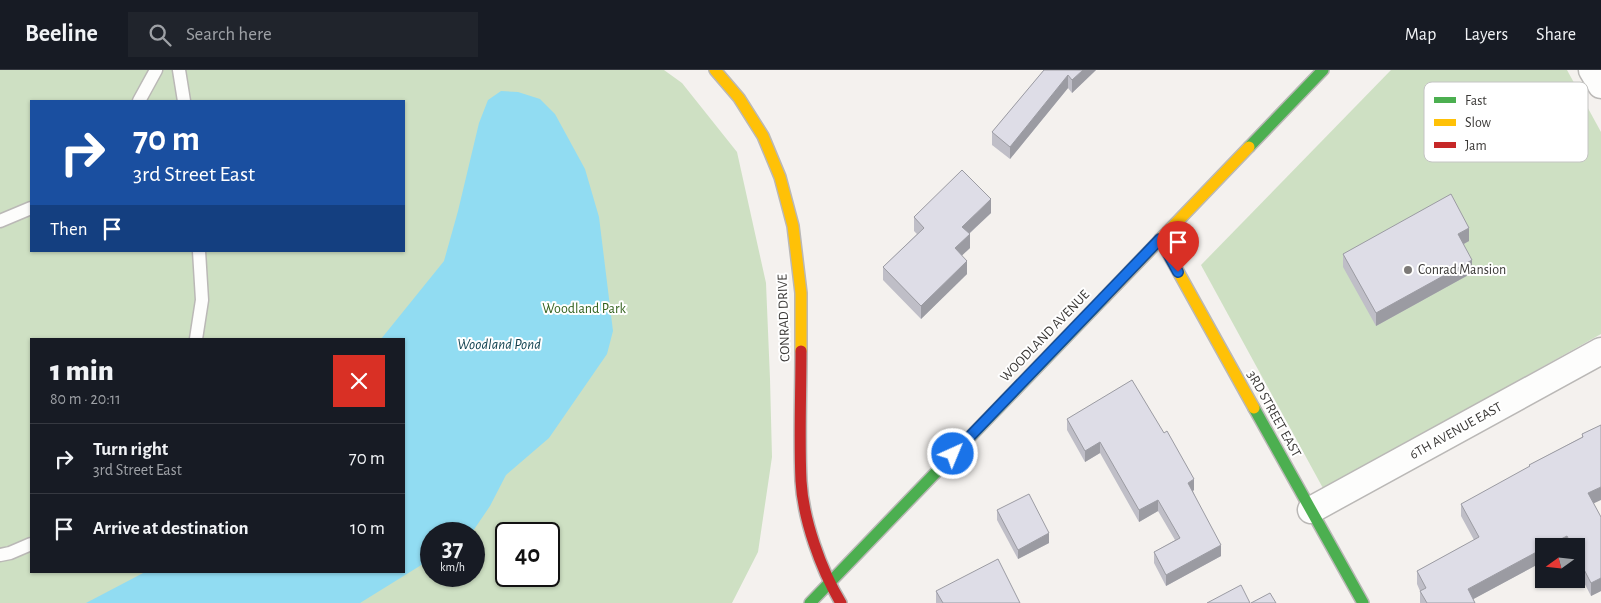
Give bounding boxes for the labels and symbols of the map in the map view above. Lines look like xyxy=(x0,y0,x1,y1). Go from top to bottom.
legend xyxy=(1424,82,1588,162)
text: Fast xyxy=(1465,94,1487,108)
text: Slow xyxy=(1465,116,1492,130)
text: Jam xyxy=(1465,139,1487,153)
pin xyxy=(1157,221,1199,272)
place label: Conrad Mansion xyxy=(1418,263,1506,277)
marker: Conrad Mansion xyxy=(1402,264,1414,276)
street label: CONRAD DRIVE xyxy=(775,274,793,362)
street label: WOODLAND AVENUE xyxy=(998,287,1092,385)
park label: Woodland Park xyxy=(542,302,626,316)
water label: Woodland Pond xyxy=(457,337,541,352)
street label: 3RD STREET EAST xyxy=(1244,368,1304,460)
street label: 6TH AVENUE EAST xyxy=(1407,400,1505,462)
position arrow xyxy=(926,427,978,479)
speed limit sign: 40 xyxy=(495,522,560,587)
north arrow xyxy=(1535,538,1585,588)

